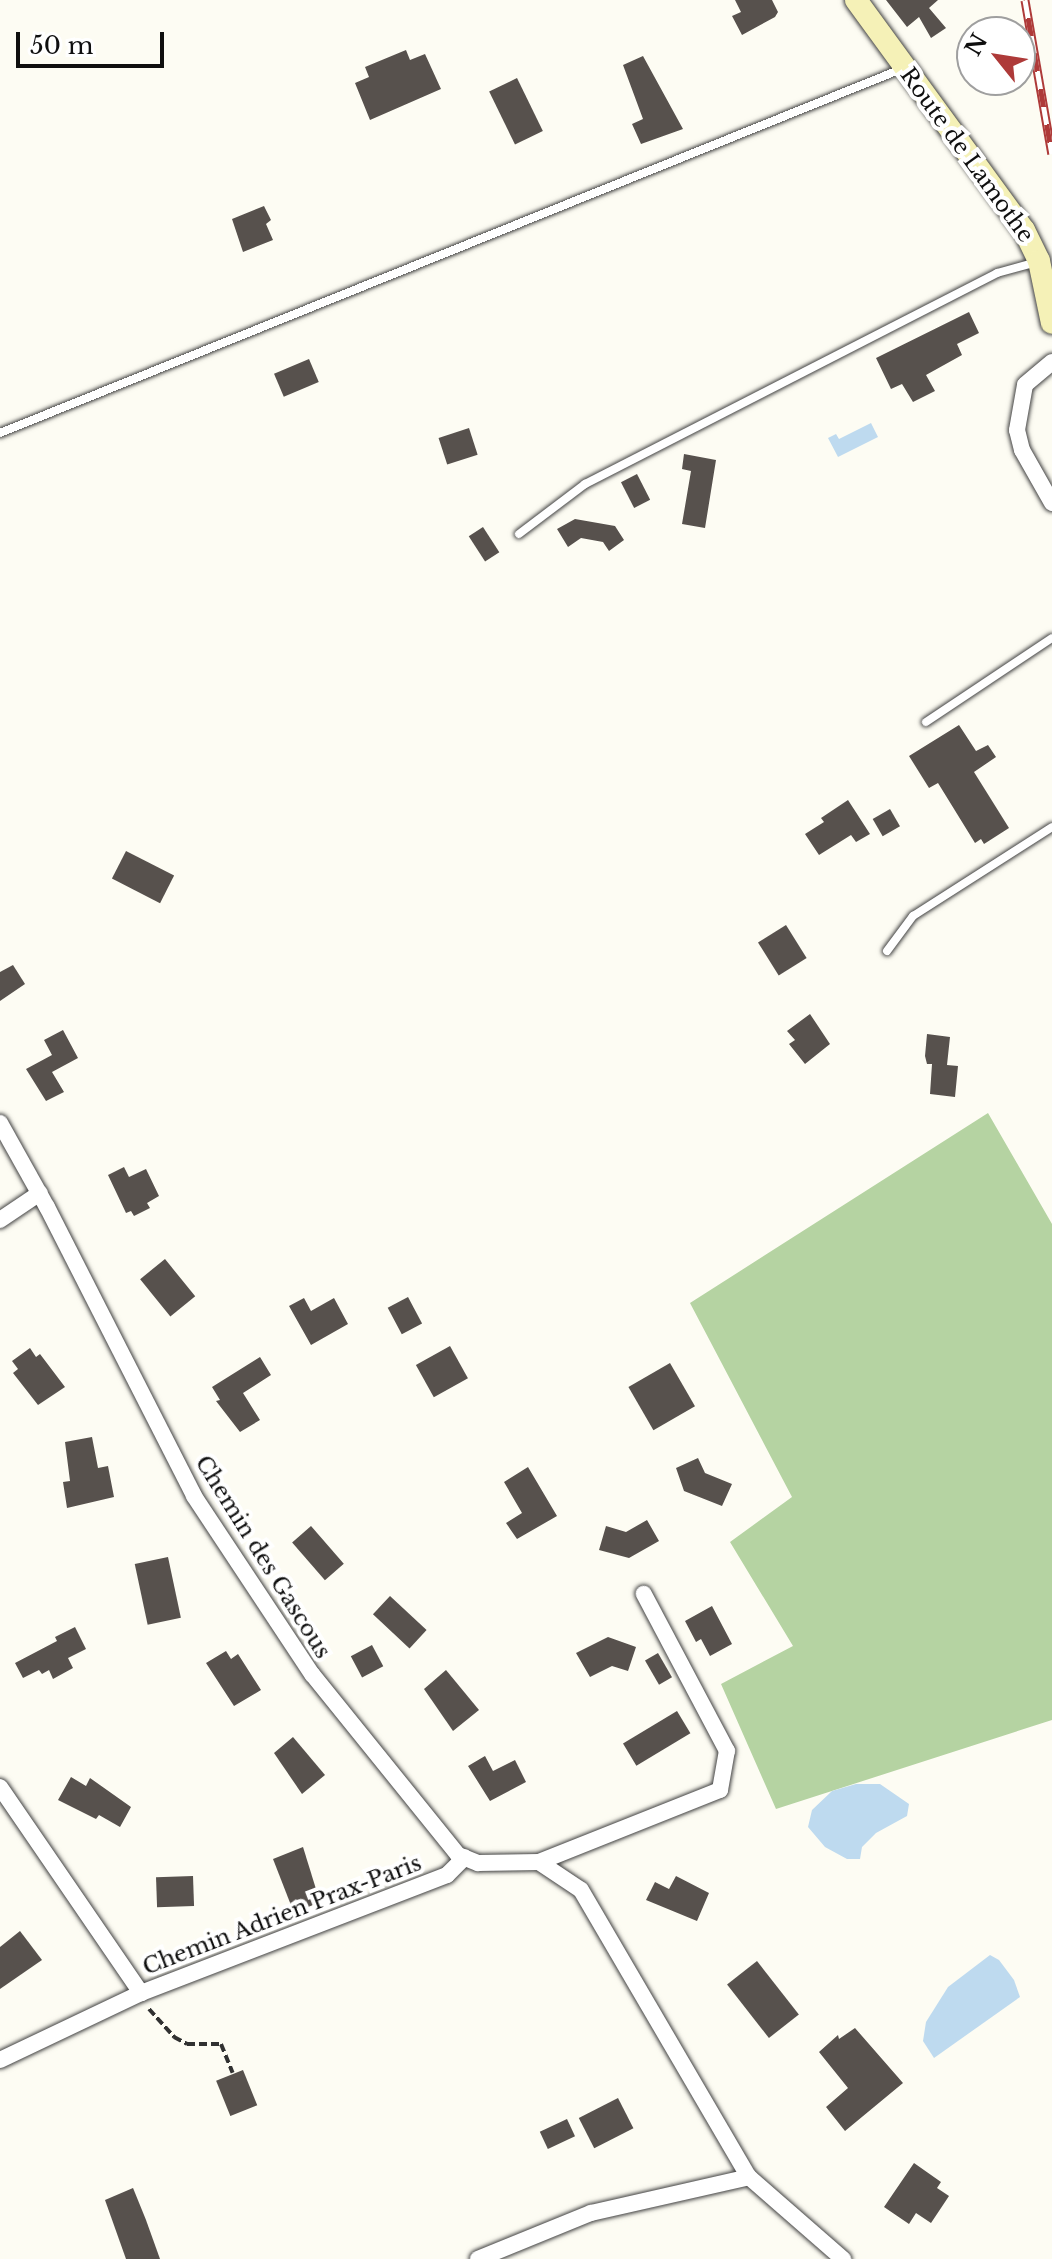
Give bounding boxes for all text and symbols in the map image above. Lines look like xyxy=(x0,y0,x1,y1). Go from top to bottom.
scale bar xyxy=(20,16,168,66)
north arrow xyxy=(956,16,1036,96)
text: N xyxy=(960,29,993,60)
text: 50 m xyxy=(30,31,93,60)
street label: Route de Lamothe xyxy=(895,63,1039,247)
street label: Chemin des Gascous xyxy=(190,1451,336,1663)
street label: Chemin Adrien Prax-Paris xyxy=(139,1849,425,1981)

